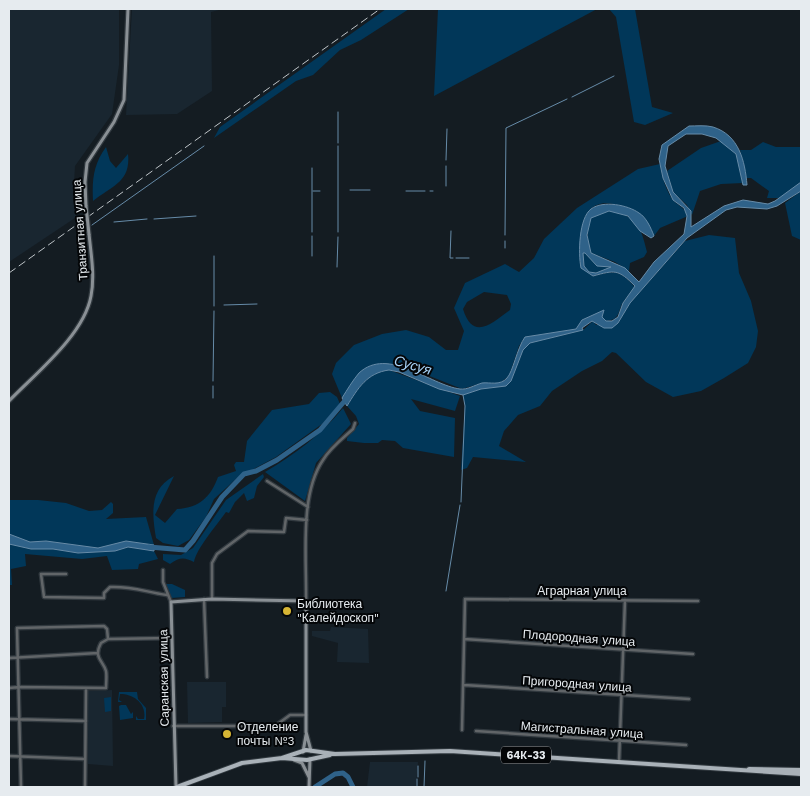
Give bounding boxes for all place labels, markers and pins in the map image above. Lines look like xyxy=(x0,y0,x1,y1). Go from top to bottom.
place label: Библиотека "Калейдоскоп" xyxy=(297,597,379,625)
marker: Библиотека "Калейдоскоп" xyxy=(281,605,293,617)
place label: Отделение почты №3 xyxy=(237,720,299,748)
marker: Отделение почты №3 xyxy=(221,728,233,740)

